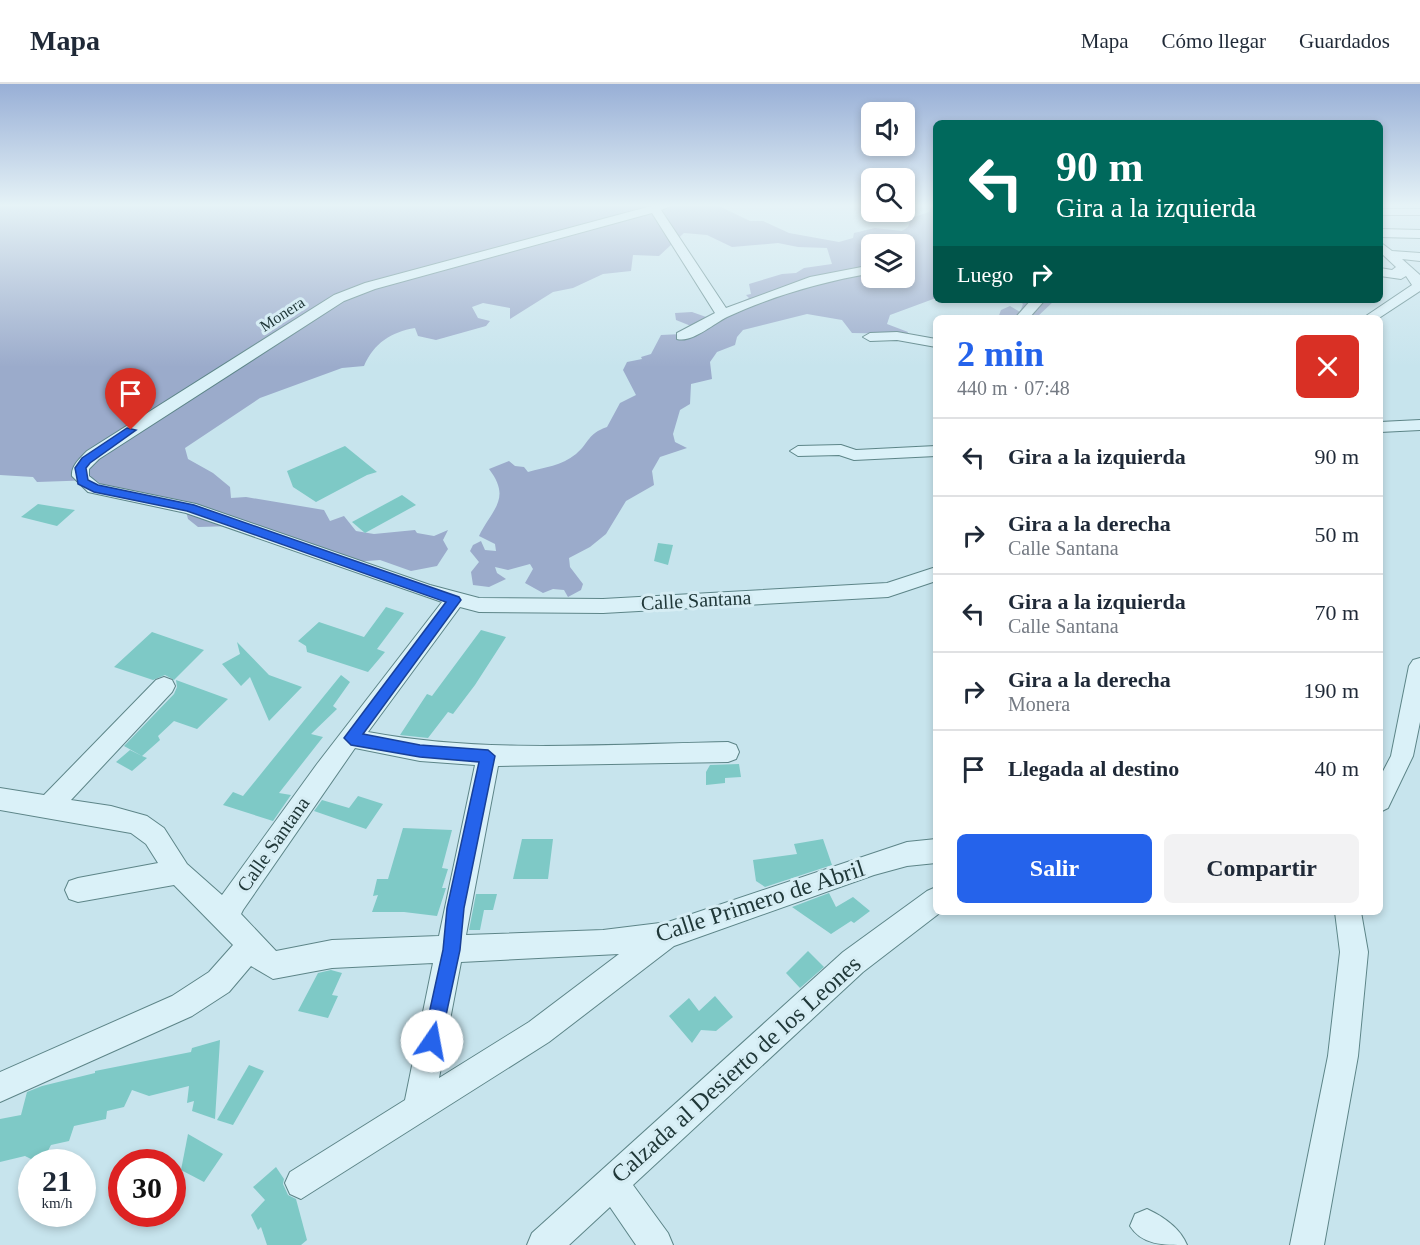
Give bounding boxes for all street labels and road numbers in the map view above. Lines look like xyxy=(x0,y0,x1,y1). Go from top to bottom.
street label: Monera xyxy=(257,293,307,335)
street label: Calle Santana xyxy=(640,586,752,614)
street label: Calle Santana xyxy=(232,792,314,896)
street label: Calle Primero de Abril xyxy=(652,855,868,947)
street label: Calzada al Desierto de los Leones xyxy=(606,950,866,1188)

